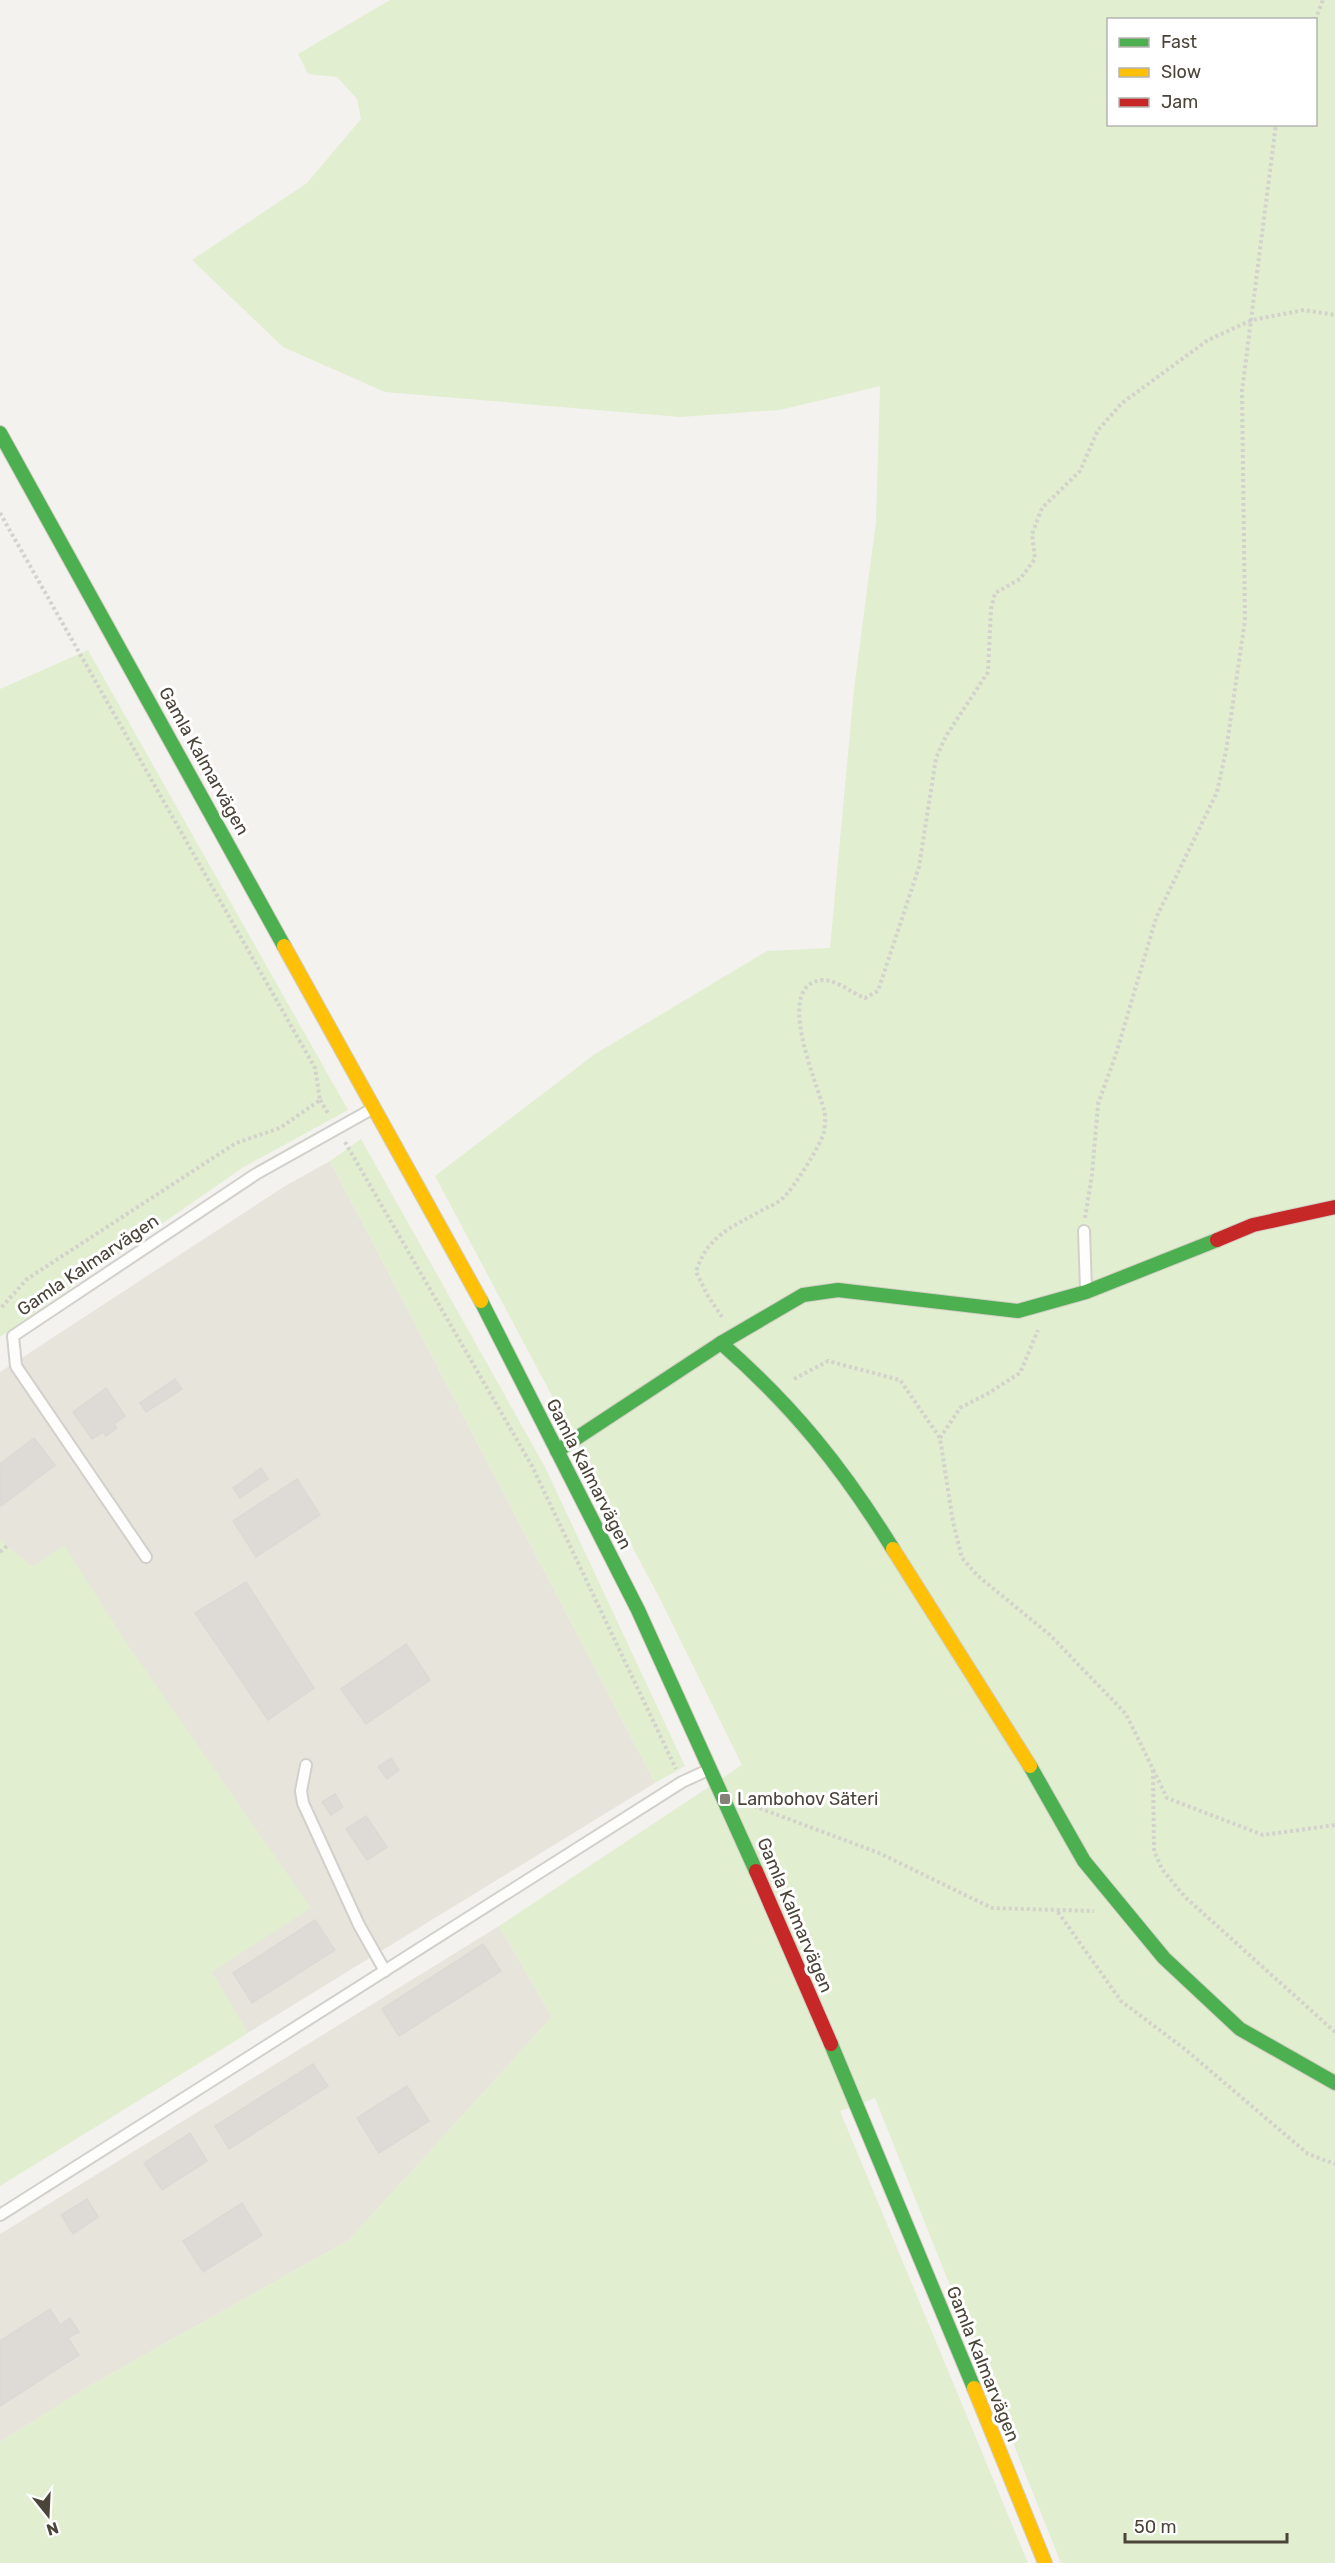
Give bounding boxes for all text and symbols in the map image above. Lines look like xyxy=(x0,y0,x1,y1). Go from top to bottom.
legend xyxy=(1107,18,1317,126)
text: Fast xyxy=(1161,31,1197,53)
text: Slow xyxy=(1161,61,1201,83)
text: Jam xyxy=(1161,91,1198,113)
street label: Gamla Kalmarvägen xyxy=(154,683,254,839)
street label: Gamla Kalmarvägen xyxy=(13,1209,163,1321)
street label: Gamla Kalmarvägen xyxy=(542,1395,636,1553)
place label: Lambohov Säteri xyxy=(737,1788,878,1810)
marker: Lambohov Säteri xyxy=(718,1792,732,1806)
street label: Gamla Kalmarvägen xyxy=(752,1834,838,1996)
street label: Gamla Kalmarvägen xyxy=(942,2283,1024,2445)
north arrow xyxy=(18,2485,78,2545)
scale bar xyxy=(1125,2506,1287,2544)
text: 50 m xyxy=(1134,2516,1177,2538)
text: N xyxy=(44,2518,61,2540)

